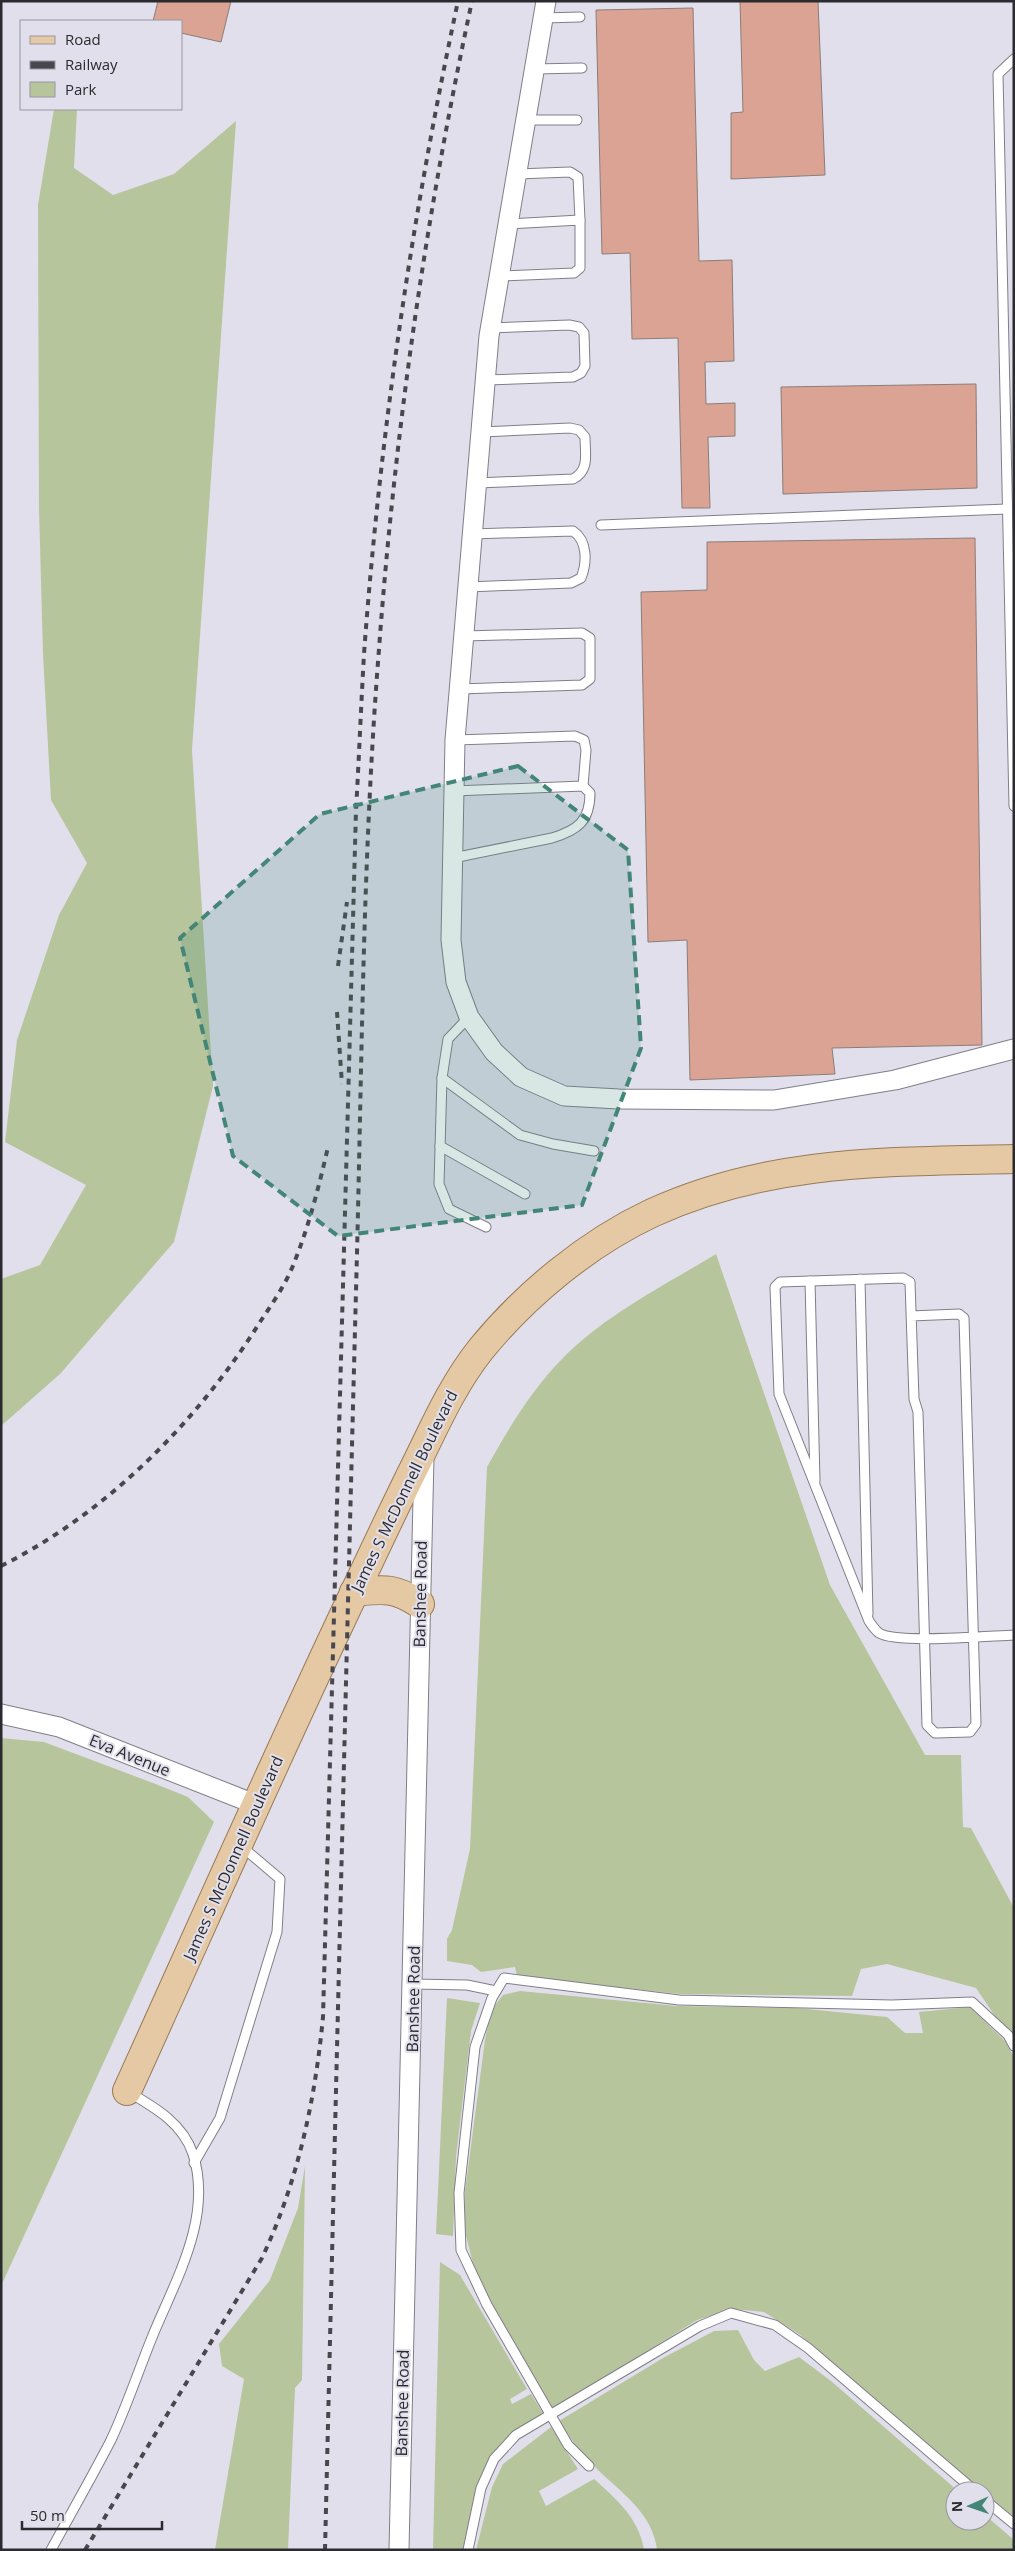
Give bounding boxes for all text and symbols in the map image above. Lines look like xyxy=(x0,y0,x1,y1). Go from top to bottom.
legend xyxy=(20,20,182,110)
text: Road xyxy=(65,29,101,49)
text: Railway xyxy=(65,54,118,74)
text: Park xyxy=(65,79,96,99)
street label: James S McDonnell Boulevard xyxy=(345,1386,463,1597)
street label: Banshee Road xyxy=(408,1540,432,1648)
street label: Eva Avenue xyxy=(86,1729,174,1781)
street label: James S McDonnell Boulevard xyxy=(177,1752,288,1966)
street label: Banshee Road xyxy=(401,1945,425,2053)
street label: Banshee Road xyxy=(390,2349,414,2457)
north arrow xyxy=(945,2481,995,2531)
scale bar xyxy=(22,2498,162,2530)
text: N xyxy=(947,2500,966,2512)
text: 50 m xyxy=(30,2505,65,2525)

